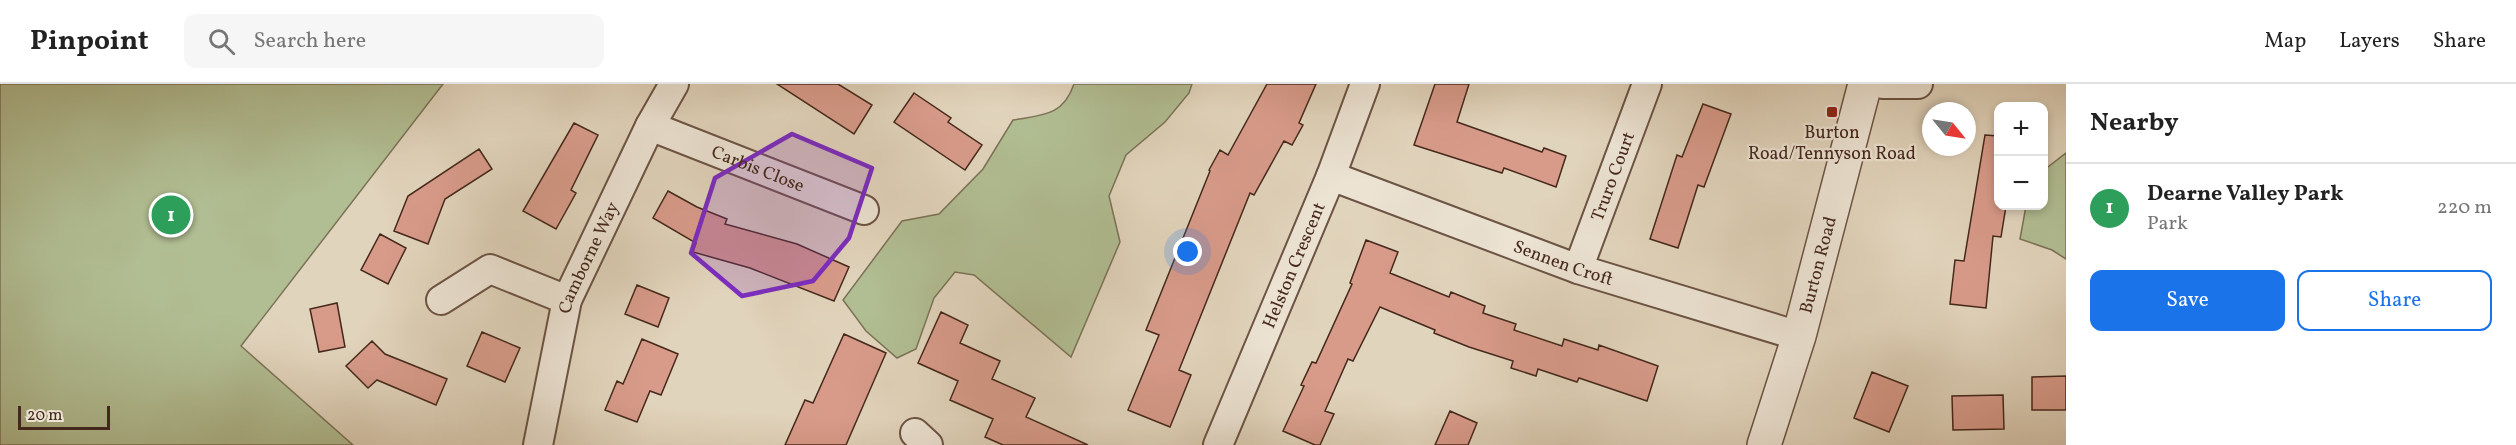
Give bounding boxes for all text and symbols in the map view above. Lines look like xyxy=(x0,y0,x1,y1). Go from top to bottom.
search box xyxy=(184,14,604,68)
text: Pinpoint xyxy=(30,22,148,61)
icon: search xyxy=(205,25,238,58)
text: Search here xyxy=(253,26,366,57)
text: Map xyxy=(2264,27,2306,56)
text: Layers xyxy=(2339,27,2400,56)
text: Share xyxy=(2433,27,2486,56)
north arrow xyxy=(1922,102,1976,156)
map controls xyxy=(1994,102,2048,210)
button: + xyxy=(1994,102,2048,156)
marker: Burton Road/Tennyson Road xyxy=(1825,105,1839,119)
text: Nearby xyxy=(2090,105,2179,141)
place label: Burton Road/Tennyson Road xyxy=(1748,121,1916,167)
street label: Truro Court xyxy=(1586,129,1642,225)
street label: Carbis Close xyxy=(707,140,808,199)
button: − xyxy=(1994,156,2048,210)
text: Dearne Valley Park xyxy=(2147,179,2344,210)
pin: 1 xyxy=(152,192,190,238)
text: 1 xyxy=(2105,194,2114,222)
text: 220 m xyxy=(2437,194,2492,222)
street label: Camborne Way xyxy=(554,198,626,316)
street label: Helston Crescent xyxy=(1257,199,1332,333)
text: Park xyxy=(2147,210,2188,238)
street label: Burton Road xyxy=(1794,214,1844,317)
street label: Sennen Croft xyxy=(1509,235,1616,293)
your location xyxy=(1173,237,1202,266)
button: Save xyxy=(2090,270,2285,331)
button: Share xyxy=(2297,270,2492,331)
scale bar xyxy=(18,403,110,430)
text: 20 m xyxy=(27,405,62,427)

